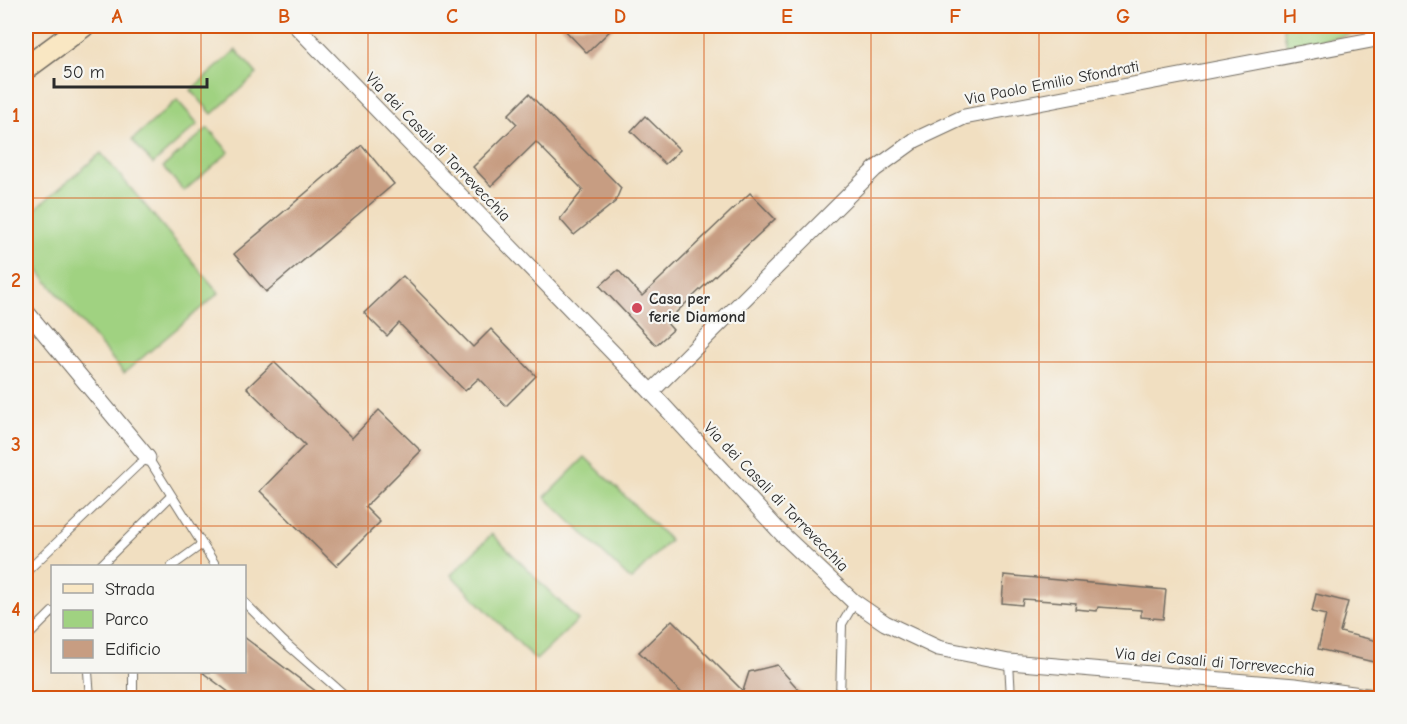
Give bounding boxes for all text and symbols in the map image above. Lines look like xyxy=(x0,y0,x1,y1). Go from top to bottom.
text: A xyxy=(111,5,123,28)
text: B xyxy=(278,5,290,28)
text: C xyxy=(446,5,458,28)
text: D xyxy=(614,5,626,28)
text: E xyxy=(781,5,793,28)
text: F xyxy=(949,5,961,28)
text: G xyxy=(1116,5,1130,28)
text: H xyxy=(1283,5,1297,28)
scale bar xyxy=(54,51,207,89)
street label: Via Paolo Emilio Sfondrati xyxy=(963,57,1141,109)
text: 50 m xyxy=(63,62,105,83)
street label: Via dei Casali di Torrevecchia xyxy=(362,69,514,225)
text: 1 xyxy=(12,104,20,127)
text: 2 xyxy=(11,269,21,292)
place label: Casa per ferie Diamond xyxy=(648,290,746,326)
marker: Casa per ferie Diamond xyxy=(630,301,644,315)
street label: Via dei Casali di Torrevecchia xyxy=(700,419,852,575)
text: 3 xyxy=(11,433,21,456)
legend xyxy=(51,565,246,673)
text: Strada xyxy=(105,579,155,600)
text: 4 xyxy=(11,598,21,621)
text: Parco xyxy=(105,609,148,630)
text: Edificio xyxy=(105,639,161,660)
street label: Via dei Casali di Torrevecchia xyxy=(1115,644,1315,680)

